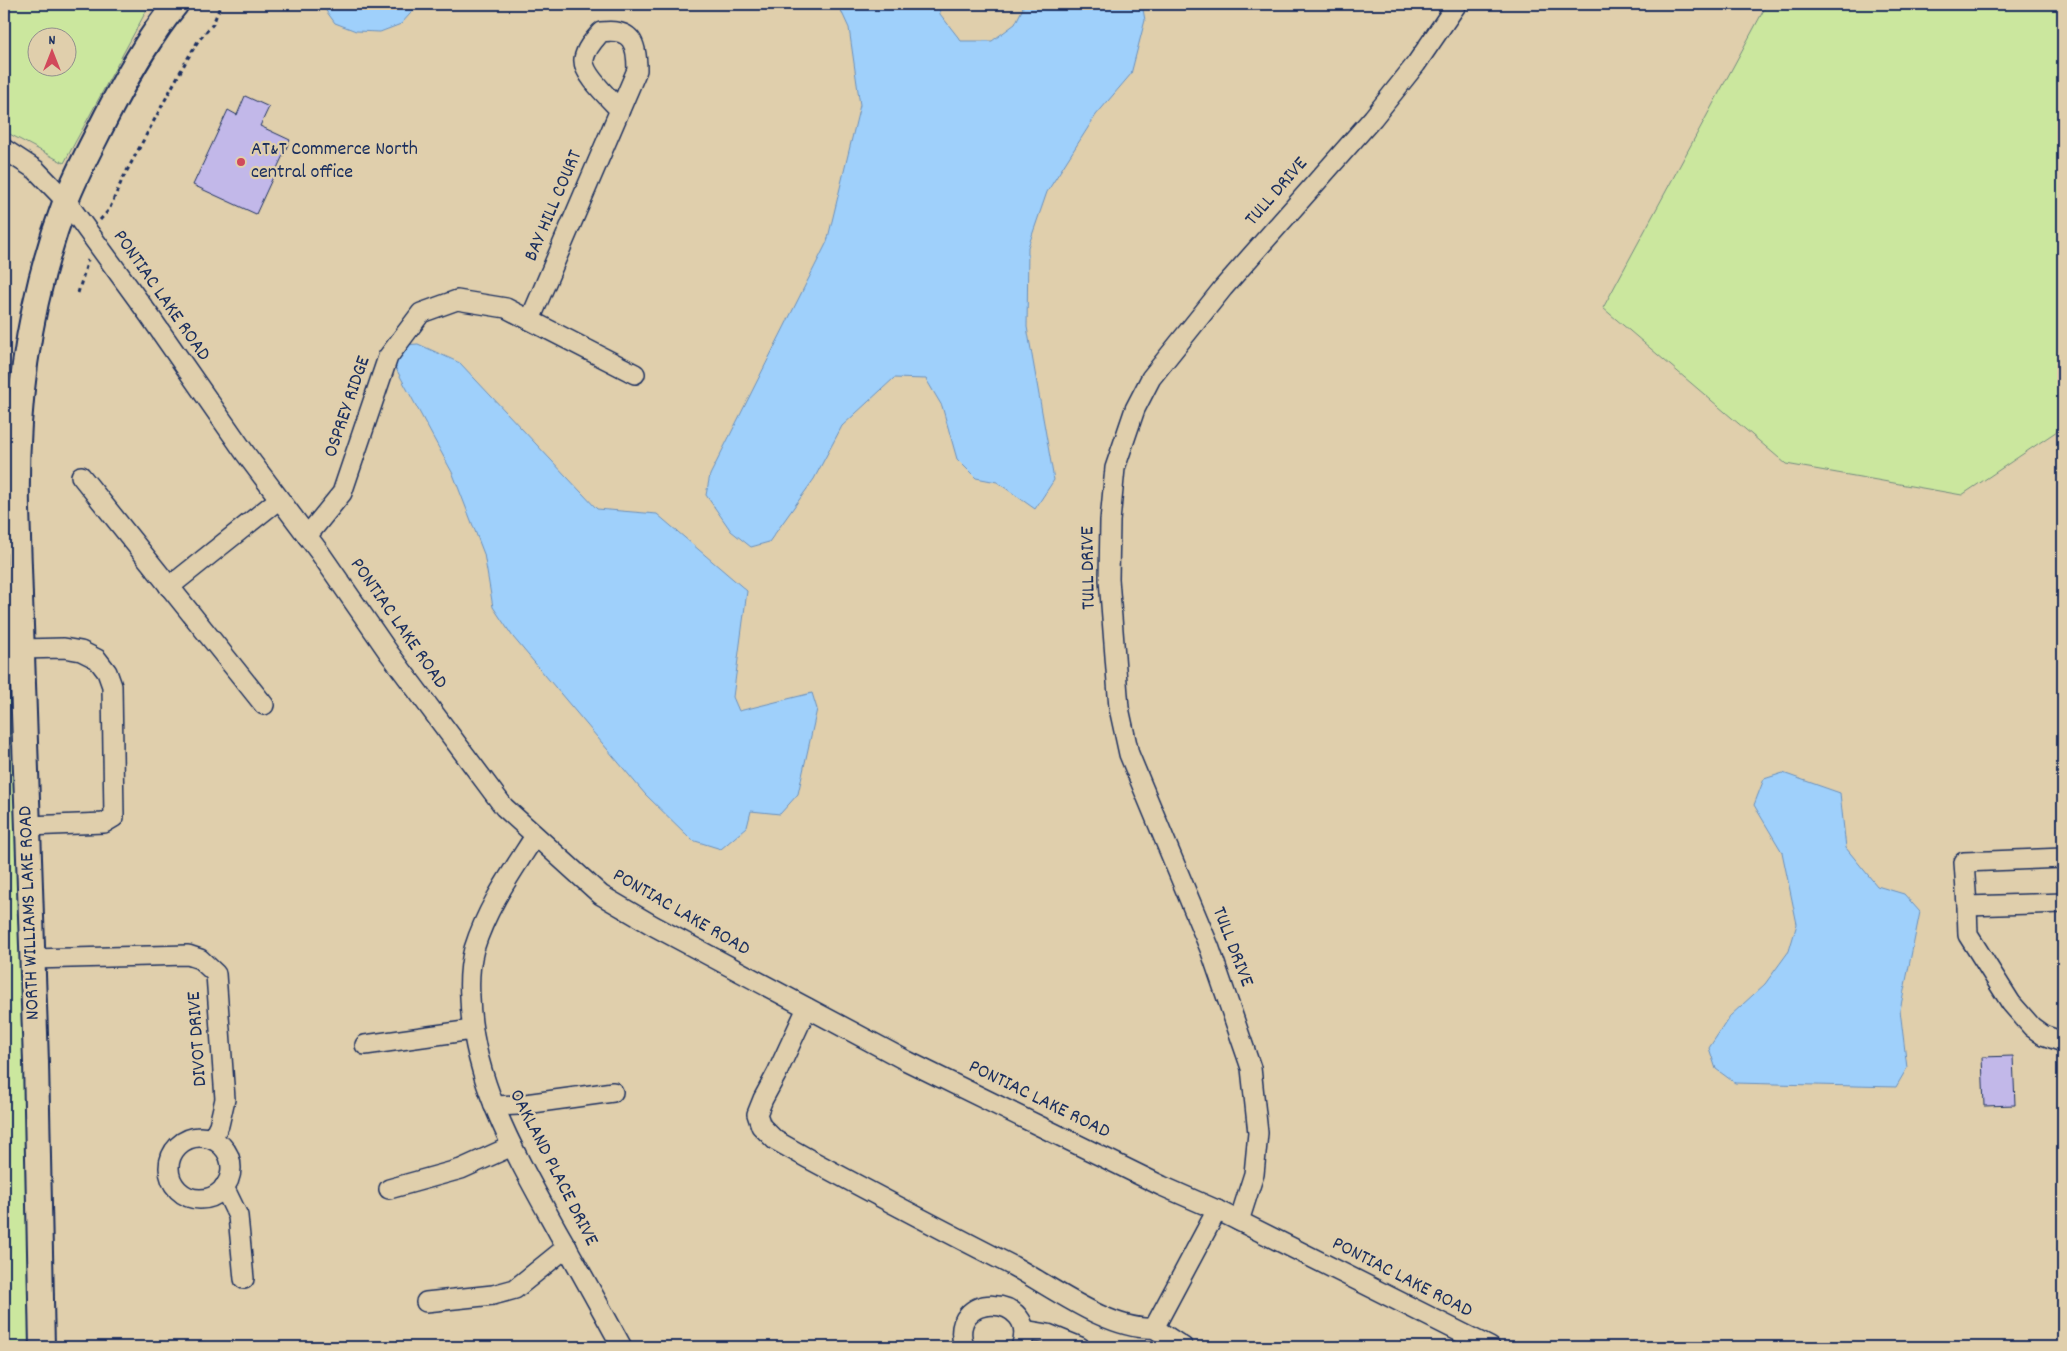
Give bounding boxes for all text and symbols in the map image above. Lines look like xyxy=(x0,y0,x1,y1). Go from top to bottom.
north arrow xyxy=(28,28,78,78)
text: N xyxy=(49,31,56,51)
place label: AT&T Commerce North central office xyxy=(251,136,418,187)
street label: BAY HILL COURT xyxy=(518,146,590,266)
street label: TULL DRIVE xyxy=(1239,151,1315,233)
marker: AT&T Commerce North central office xyxy=(235,156,247,168)
street label: PONTIAC LAKE ROAD xyxy=(105,225,217,367)
street label: OSPREY RIDGE xyxy=(318,353,378,461)
street label: TULL DRIVE xyxy=(1074,526,1104,610)
street label: PONTIAC LAKE ROAD xyxy=(342,553,454,695)
street label: NORTH WILLIAMS LAKE ROAD xyxy=(12,805,48,1021)
street label: PONTIAC LAKE ROAD xyxy=(607,862,755,964)
street label: TULL DRIVE xyxy=(1204,903,1260,991)
street label: DIVOT DRIVE xyxy=(181,991,215,1087)
street label: PONTIAC LAKE ROAD xyxy=(963,1054,1115,1146)
street label: OAKLAND PLACE DRIVE xyxy=(501,1085,605,1251)
street label: PONTIAC LAKE ROAD xyxy=(1327,1230,1477,1326)

